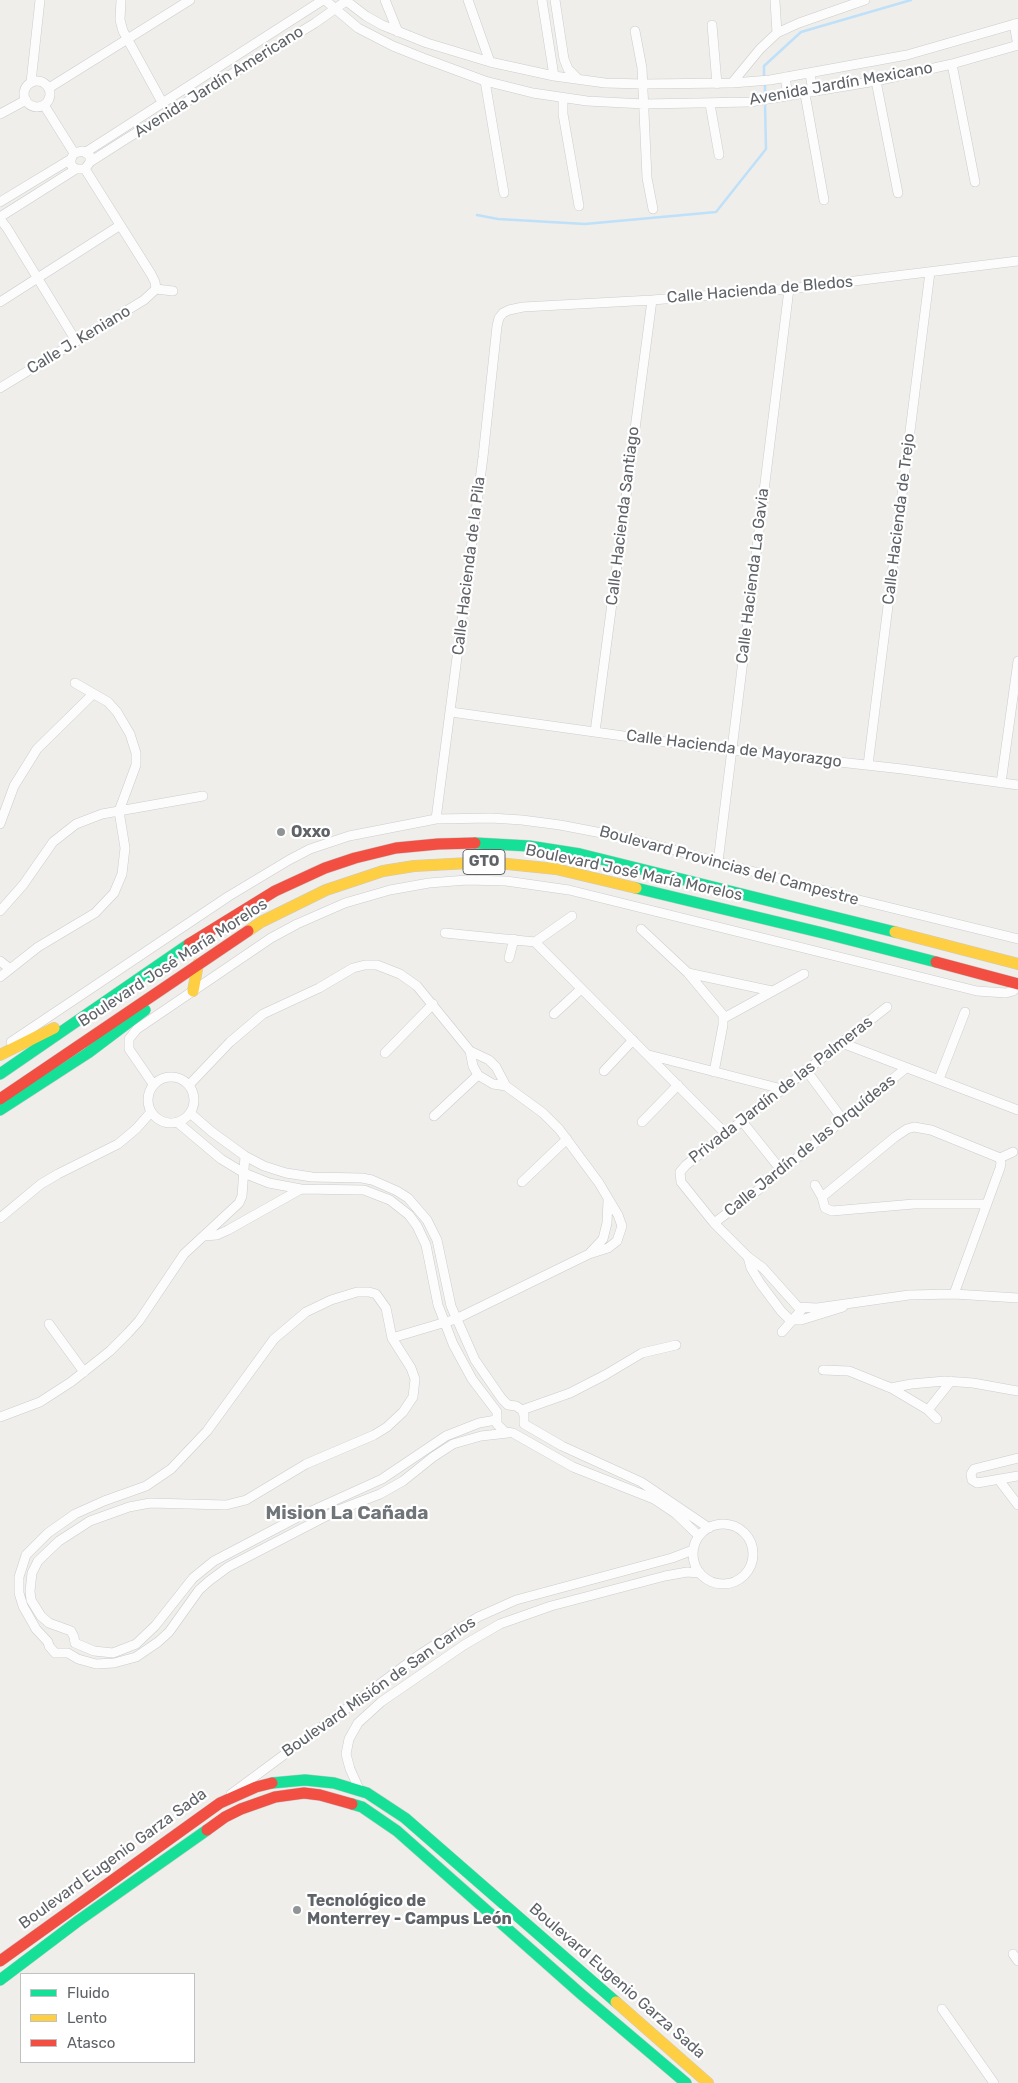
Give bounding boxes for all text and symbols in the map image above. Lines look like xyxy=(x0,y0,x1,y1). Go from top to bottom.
street label: Avenida Jardín Americano xyxy=(131,22,307,142)
street label: Avenida Jardín Mexicano xyxy=(748,58,934,110)
street label: Calle Hacienda de Bledos xyxy=(666,272,854,308)
street label: Calle J. Keniano xyxy=(24,302,134,378)
street label: Calle Hacienda Santiago xyxy=(602,425,644,607)
street label: Calle Hacienda de Trejo xyxy=(879,432,919,606)
street label: Calle Hacienda de la Pila xyxy=(449,476,489,656)
street label: Calle Hacienda La Gavia xyxy=(733,487,773,665)
street label: Calle Hacienda de Mayorazgo xyxy=(625,726,843,772)
place label: Oxxo xyxy=(291,822,331,842)
street label: Boulevard Provincias del Campestre xyxy=(597,822,861,910)
marker: Oxxo xyxy=(275,826,287,838)
street label: Boulevard José María Morelos xyxy=(524,841,744,905)
road number: GTO xyxy=(463,850,505,874)
street label: Boulevard José María Morelos xyxy=(75,895,271,1031)
street label: Privada Jardín de las Palmeras xyxy=(685,1012,877,1168)
street label: Calle Jardín de las Orquídeas xyxy=(721,1071,899,1221)
district label: Mision La Cañada xyxy=(266,1503,428,1525)
street label: Boulevard Misión de San Carlos xyxy=(279,1613,479,1761)
street label: Boulevard Eugenio Garza Sada xyxy=(16,1785,210,1933)
place label: Tecnológico de Monterrey - Campus León xyxy=(307,1891,512,1929)
street label: Boulevard Eugenio Garza Sada xyxy=(525,1899,709,2063)
marker: Tecnológico de Monterrey - Campus León xyxy=(291,1904,303,1916)
legend xyxy=(20,1973,195,2063)
text: Fluido xyxy=(67,1984,110,2002)
text: Lento xyxy=(67,2009,107,2027)
text: Atasco xyxy=(67,2034,115,2052)

